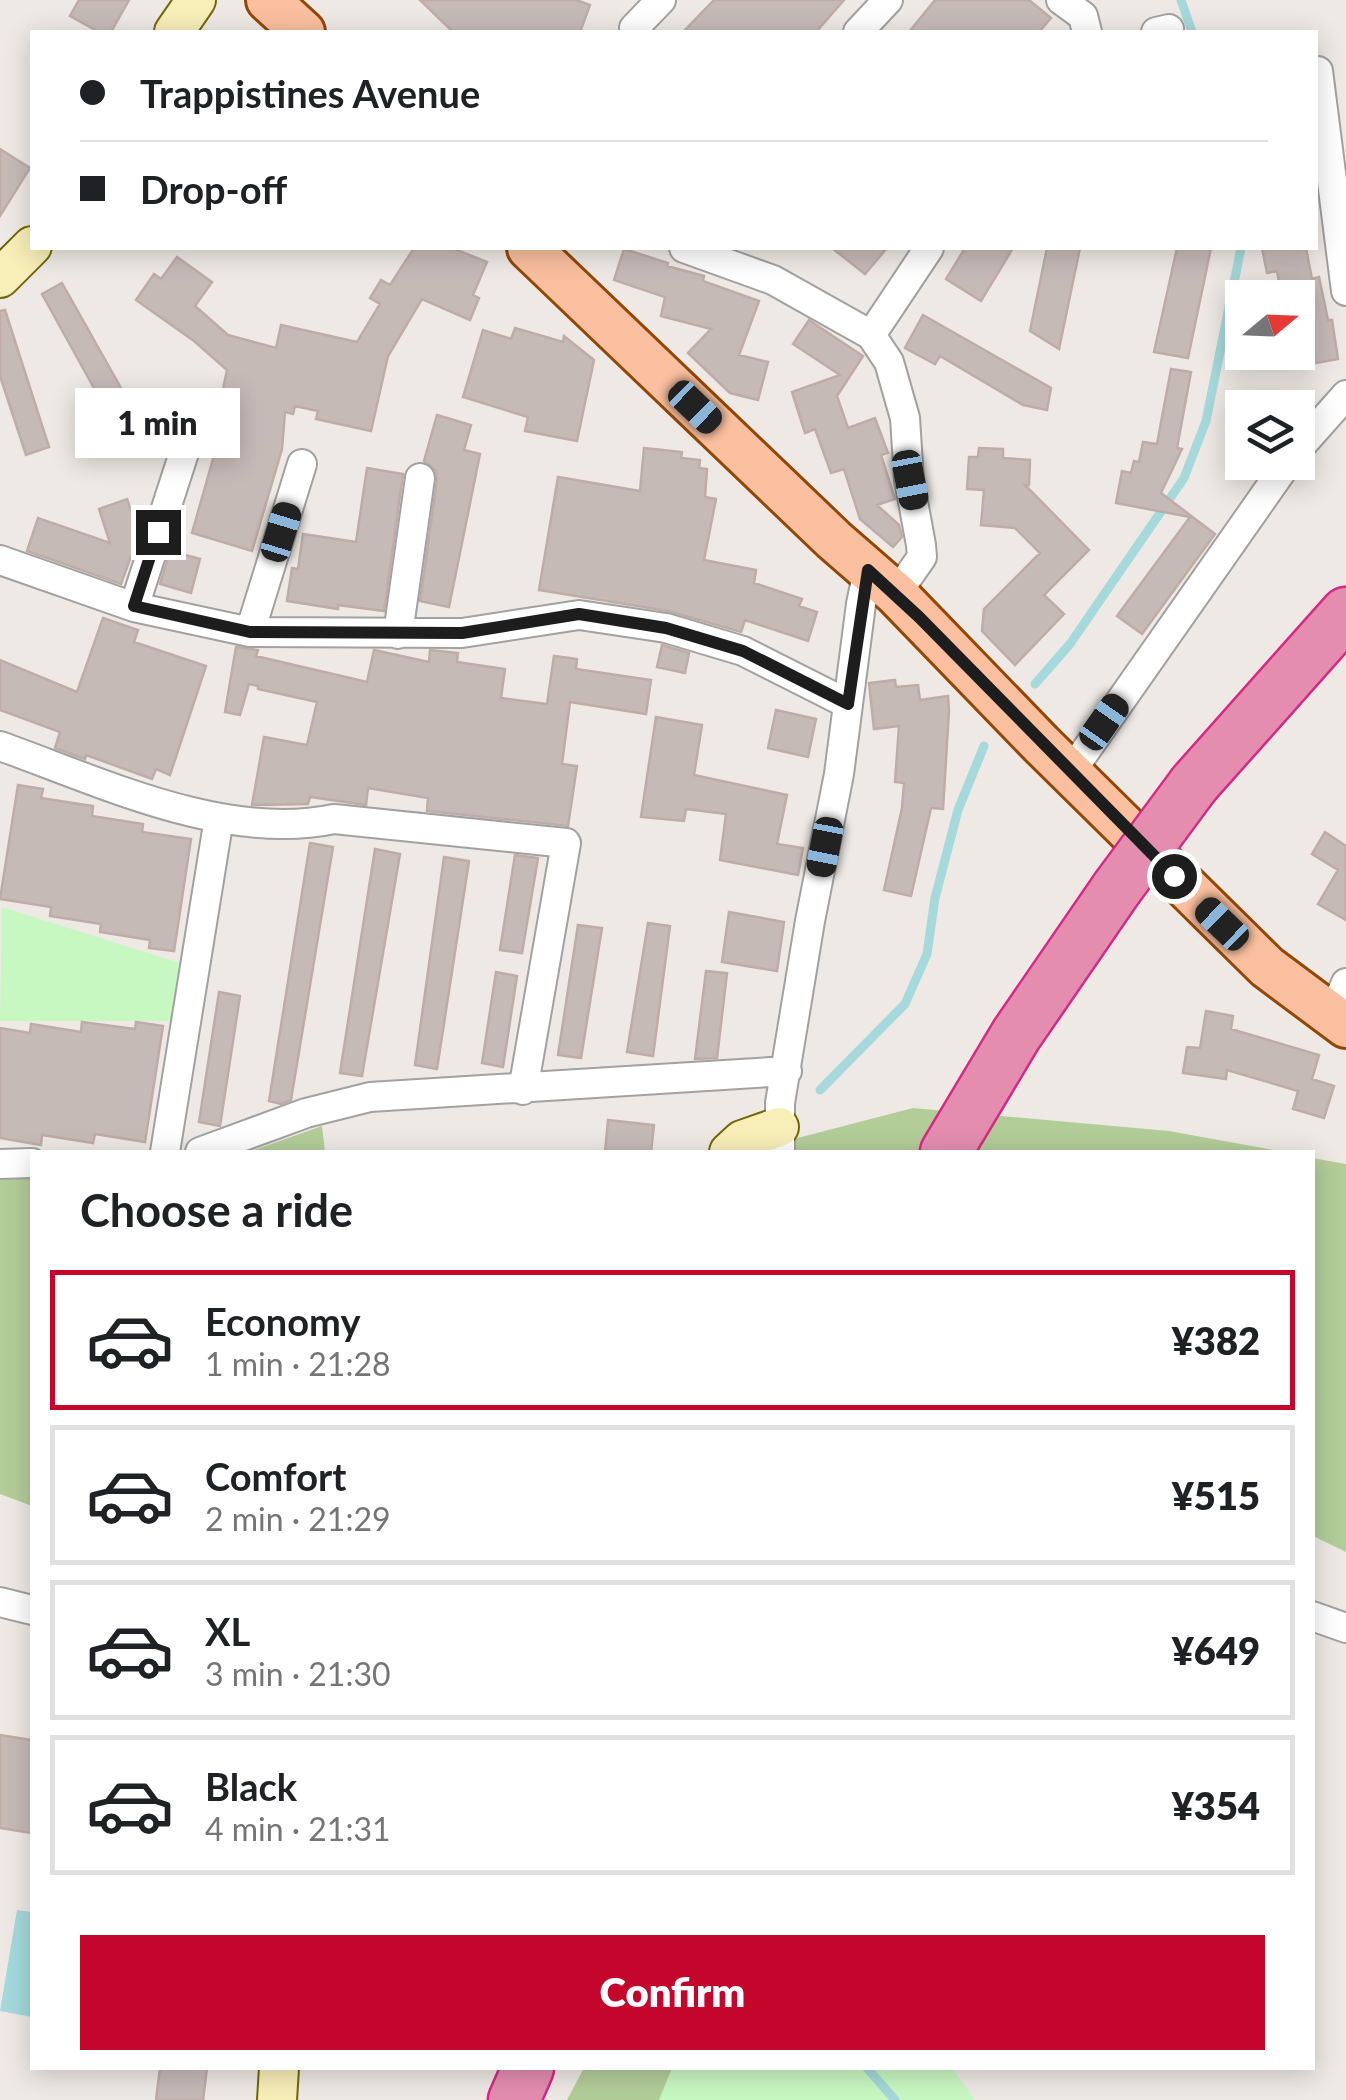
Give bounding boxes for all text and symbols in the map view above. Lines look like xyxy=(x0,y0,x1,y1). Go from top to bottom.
text: Trappistines Avenue xyxy=(140,70,480,116)
text: Drop-off xyxy=(140,166,287,212)
north arrow xyxy=(1225,280,1315,370)
map controls xyxy=(1225,280,1315,480)
car xyxy=(663,375,727,439)
callout: 1 min xyxy=(76,387,240,457)
button: layers xyxy=(1225,390,1315,480)
text: 1 min xyxy=(118,403,197,442)
car xyxy=(890,448,930,512)
car xyxy=(258,499,304,565)
route end xyxy=(136,510,181,555)
car xyxy=(1075,689,1133,755)
car xyxy=(805,815,845,879)
route start xyxy=(1152,854,1197,899)
car xyxy=(1190,892,1254,956)
text: Choose a ride xyxy=(80,1183,353,1237)
icon: car xyxy=(85,1295,175,1385)
text: Economy xyxy=(205,1298,360,1344)
text: ¥382 xyxy=(1172,1317,1260,1363)
text: 1 min · 21:28 xyxy=(205,1344,391,1383)
icon: car xyxy=(85,1450,175,1540)
text: Comfort xyxy=(205,1453,346,1499)
text: ¥515 xyxy=(1172,1472,1260,1518)
text: 2 min · 21:29 xyxy=(205,1499,391,1538)
icon: car xyxy=(85,1605,175,1695)
text: XL xyxy=(205,1608,250,1654)
text: ¥649 xyxy=(1172,1627,1260,1673)
text: 3 min · 21:30 xyxy=(205,1654,391,1693)
icon: car xyxy=(85,1760,175,1850)
text: Black xyxy=(205,1763,297,1809)
text: ¥354 xyxy=(1172,1782,1260,1828)
text: 4 min · 21:31 xyxy=(205,1809,391,1848)
button: Confirm xyxy=(80,1935,1265,2050)

